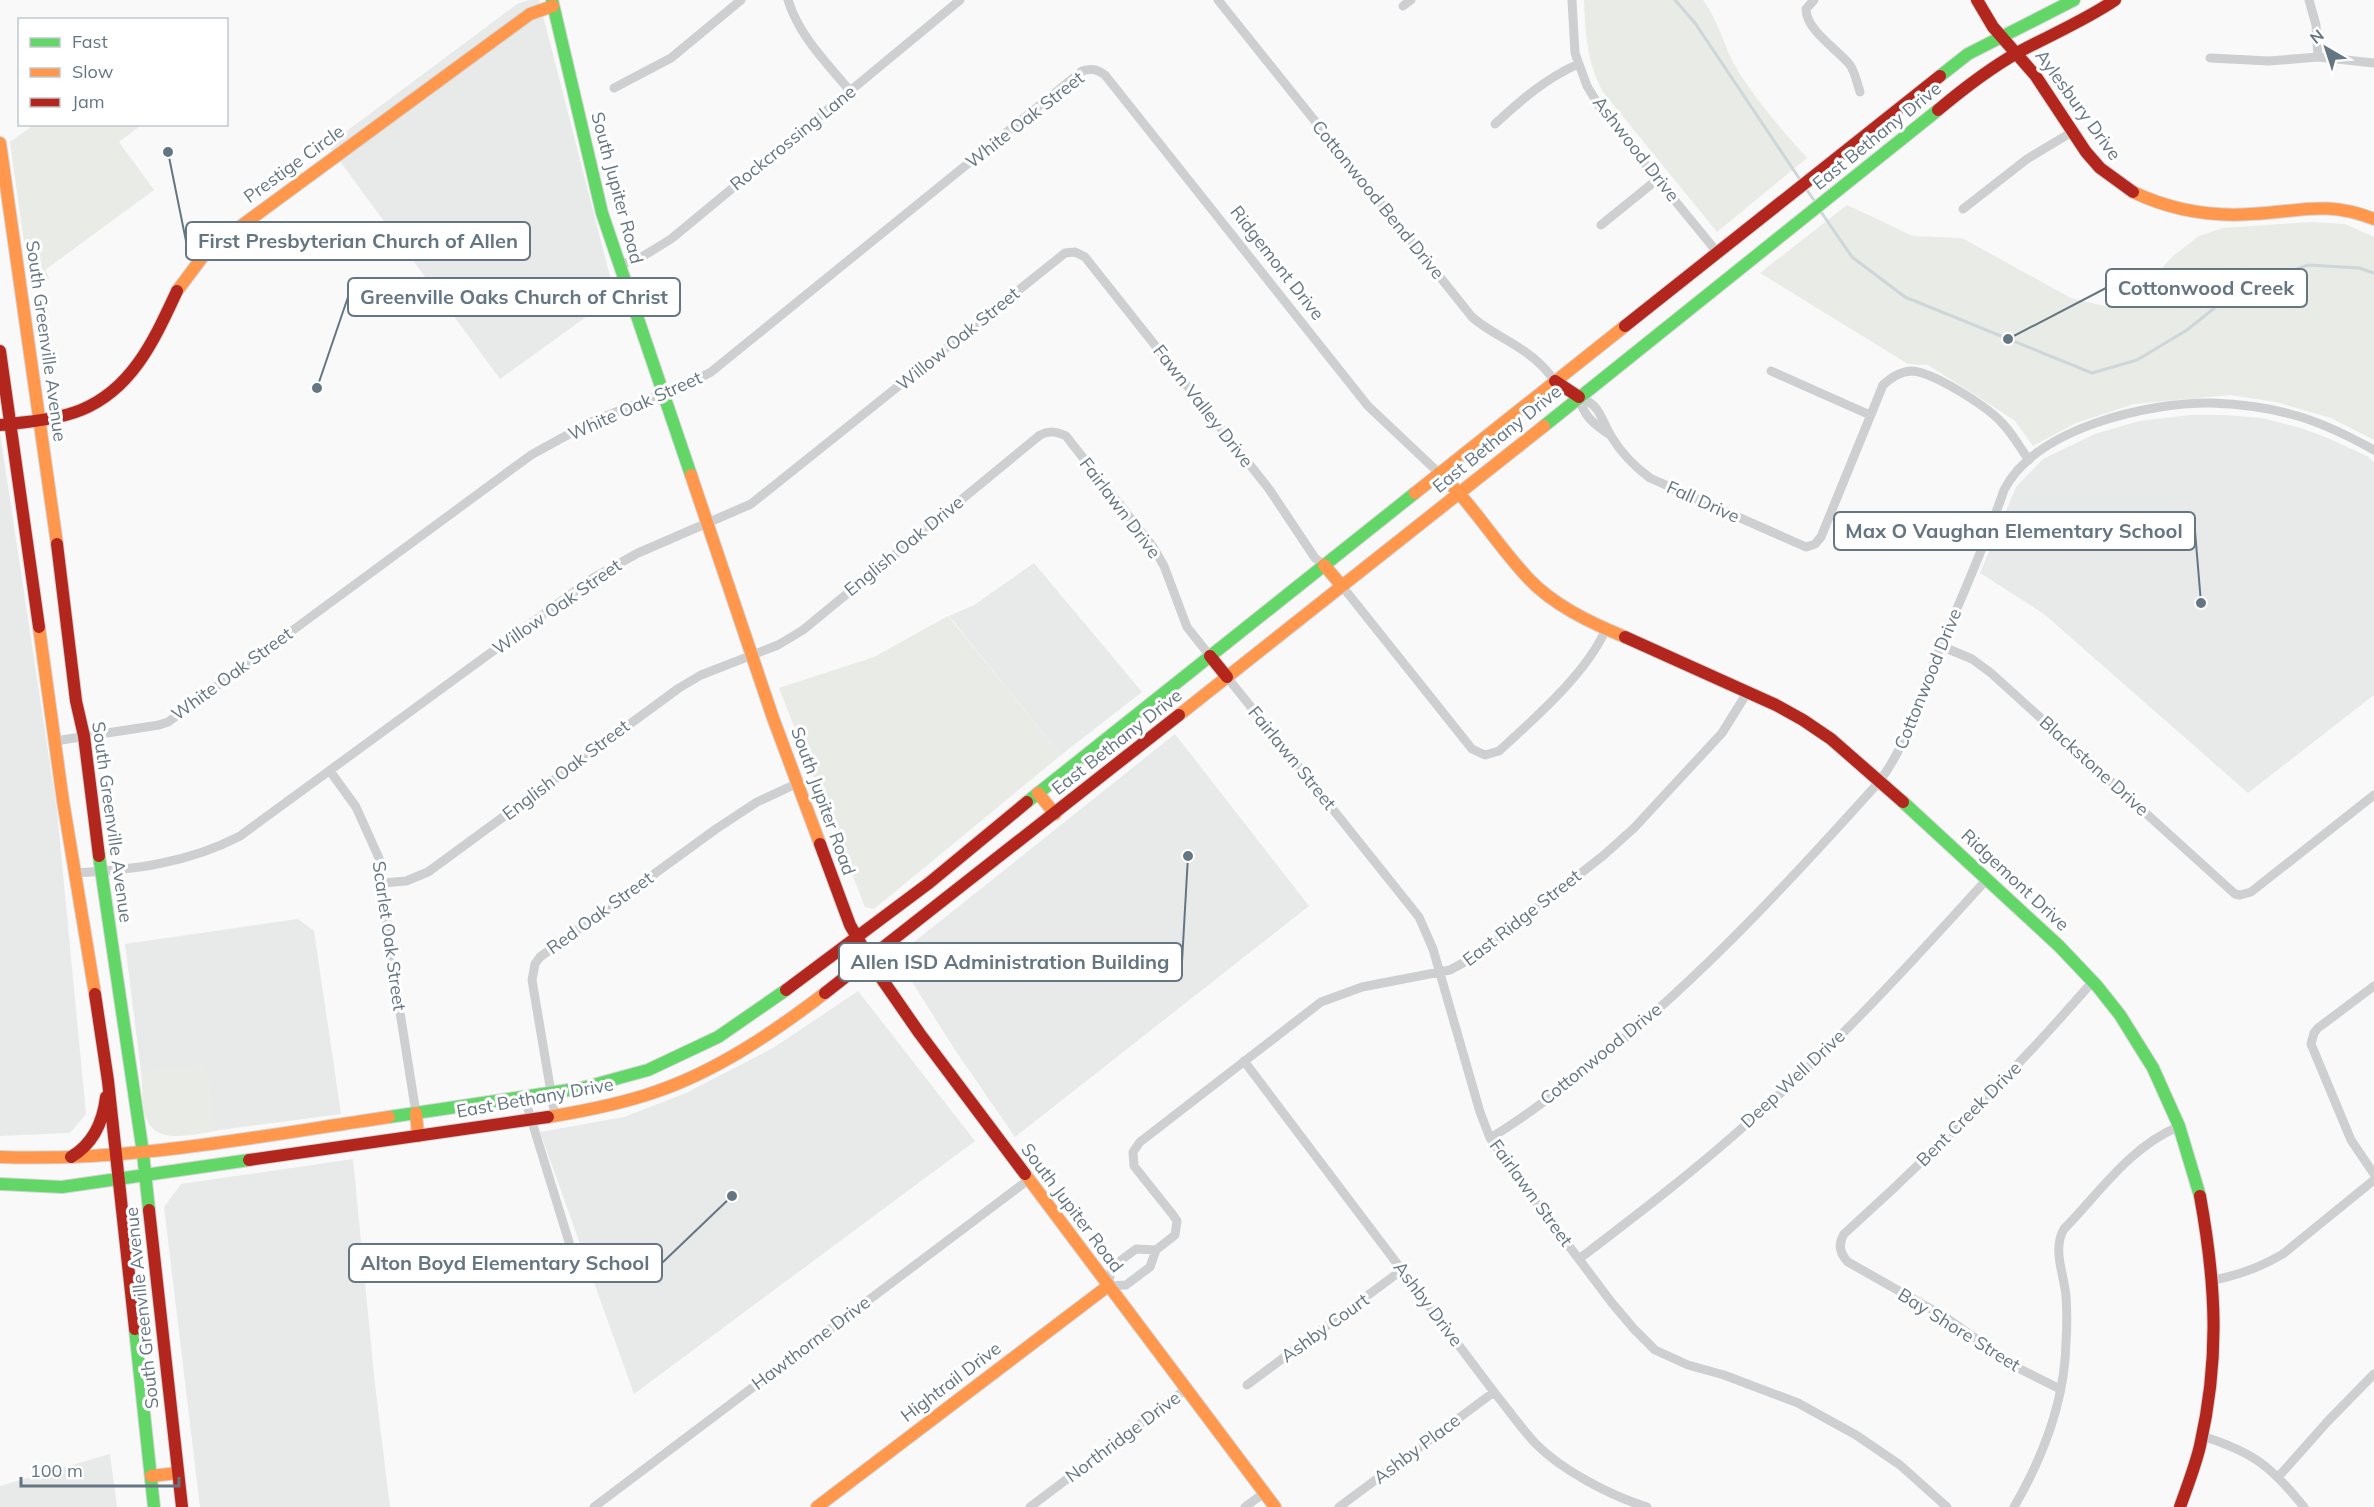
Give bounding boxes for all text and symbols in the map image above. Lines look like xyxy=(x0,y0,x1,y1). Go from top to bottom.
legend xyxy=(18,18,228,126)
north arrow xyxy=(2296,18,2356,78)
text: N xyxy=(2306,25,2328,48)
text: Fast xyxy=(72,30,108,53)
street label: Aylesbury Drive xyxy=(2031,45,2126,165)
text: Slow xyxy=(72,60,114,83)
street label: White Oak Street xyxy=(961,66,1089,173)
street label: East Bethany Drive xyxy=(1808,77,1946,195)
street label: Rockcrossing Lane xyxy=(725,80,860,195)
text: Jam xyxy=(72,90,105,113)
street label: Ashwood Drive xyxy=(1588,91,1685,206)
street label: South Jupiter Road xyxy=(586,109,649,266)
street label: Cottonwood Bend Drive xyxy=(1307,116,1450,284)
street label: Prestige Circle xyxy=(239,119,348,208)
street label: Ridgemont Drive xyxy=(1225,201,1329,325)
callout: First Presbyterian Church of Allen xyxy=(186,222,530,260)
text: First Presbyterian Church of Allen xyxy=(198,228,518,253)
street label: South Greenville Avenue xyxy=(21,239,72,443)
callout: Cottonwood Creek xyxy=(2106,269,2307,307)
text: Cottonwood Creek xyxy=(2118,275,2295,300)
callout: Greenville Oaks Church of Christ xyxy=(348,278,680,316)
street label: Willow Oak Street xyxy=(891,282,1024,395)
text: Greenville Oaks Church of Christ xyxy=(360,284,668,309)
street label: Fawn Valley Drive xyxy=(1148,340,1259,472)
street label: White Oak Street xyxy=(564,366,705,445)
street label: East Bethany Drive xyxy=(1428,380,1566,498)
street label: Fairlawn Drive xyxy=(1075,453,1166,563)
street label: Fall Drive xyxy=(1663,475,1743,528)
street label: English Oak Drive xyxy=(839,490,968,601)
callout: Max O Vaughan Elementary School xyxy=(1834,512,2195,550)
text: Max O Vaughan Elementary School xyxy=(1845,518,2183,543)
street label: Willow Oak Street xyxy=(488,554,625,660)
street label: Cottonwood Drive xyxy=(1889,605,1966,753)
street label: White Oak Street xyxy=(167,622,297,725)
street label: East Bethany Drive xyxy=(1047,684,1186,800)
street label: Fairlawn Street xyxy=(1243,701,1341,814)
street label: Blackstone Drive xyxy=(2035,711,2154,821)
street label: English Oak Street xyxy=(498,714,634,825)
street label: South Greenville Avenue xyxy=(87,720,138,924)
street label: South Jupiter Road xyxy=(786,724,861,878)
street label: Ridgemont Drive xyxy=(1957,824,2074,936)
street label: Scarlet Oak Street xyxy=(368,860,411,1012)
street label: East Ridge Street xyxy=(1458,864,1585,971)
street label: Red Oak Street xyxy=(542,866,657,959)
callout: Allen ISD Administration Building xyxy=(839,943,1182,981)
text: Allen ISD Administration Building xyxy=(850,949,1170,974)
street label: Cottonwood Drive xyxy=(1535,997,1666,1110)
street label: Deep Well Drive xyxy=(1736,1025,1850,1133)
street label: Bent Creek Drive xyxy=(1911,1056,2026,1171)
street label: East Bethany Drive xyxy=(455,1072,615,1123)
street label: Fairlawn Street xyxy=(1485,1135,1578,1251)
street label: South Jupiter Road xyxy=(1016,1138,1129,1277)
street label: South Greenville Avenue xyxy=(119,1206,164,1410)
callout: Alton Boyd Elementary School xyxy=(349,1244,662,1282)
text: Alton Boyd Elementary School xyxy=(361,1250,649,1275)
street label: Ashby Drive xyxy=(1389,1256,1468,1351)
street label: Bay Shore Street xyxy=(1894,1283,2025,1376)
street label: Ashby Court xyxy=(1276,1288,1373,1367)
street label: Hawthorne Drive xyxy=(747,1291,875,1395)
street label: Hightrail Drive xyxy=(896,1336,1005,1427)
street label: Northridge Drive xyxy=(1061,1386,1185,1487)
street label: Ashby Place xyxy=(1369,1408,1465,1489)
scale bar xyxy=(21,1450,178,1488)
text: 100 m xyxy=(30,1459,83,1482)

